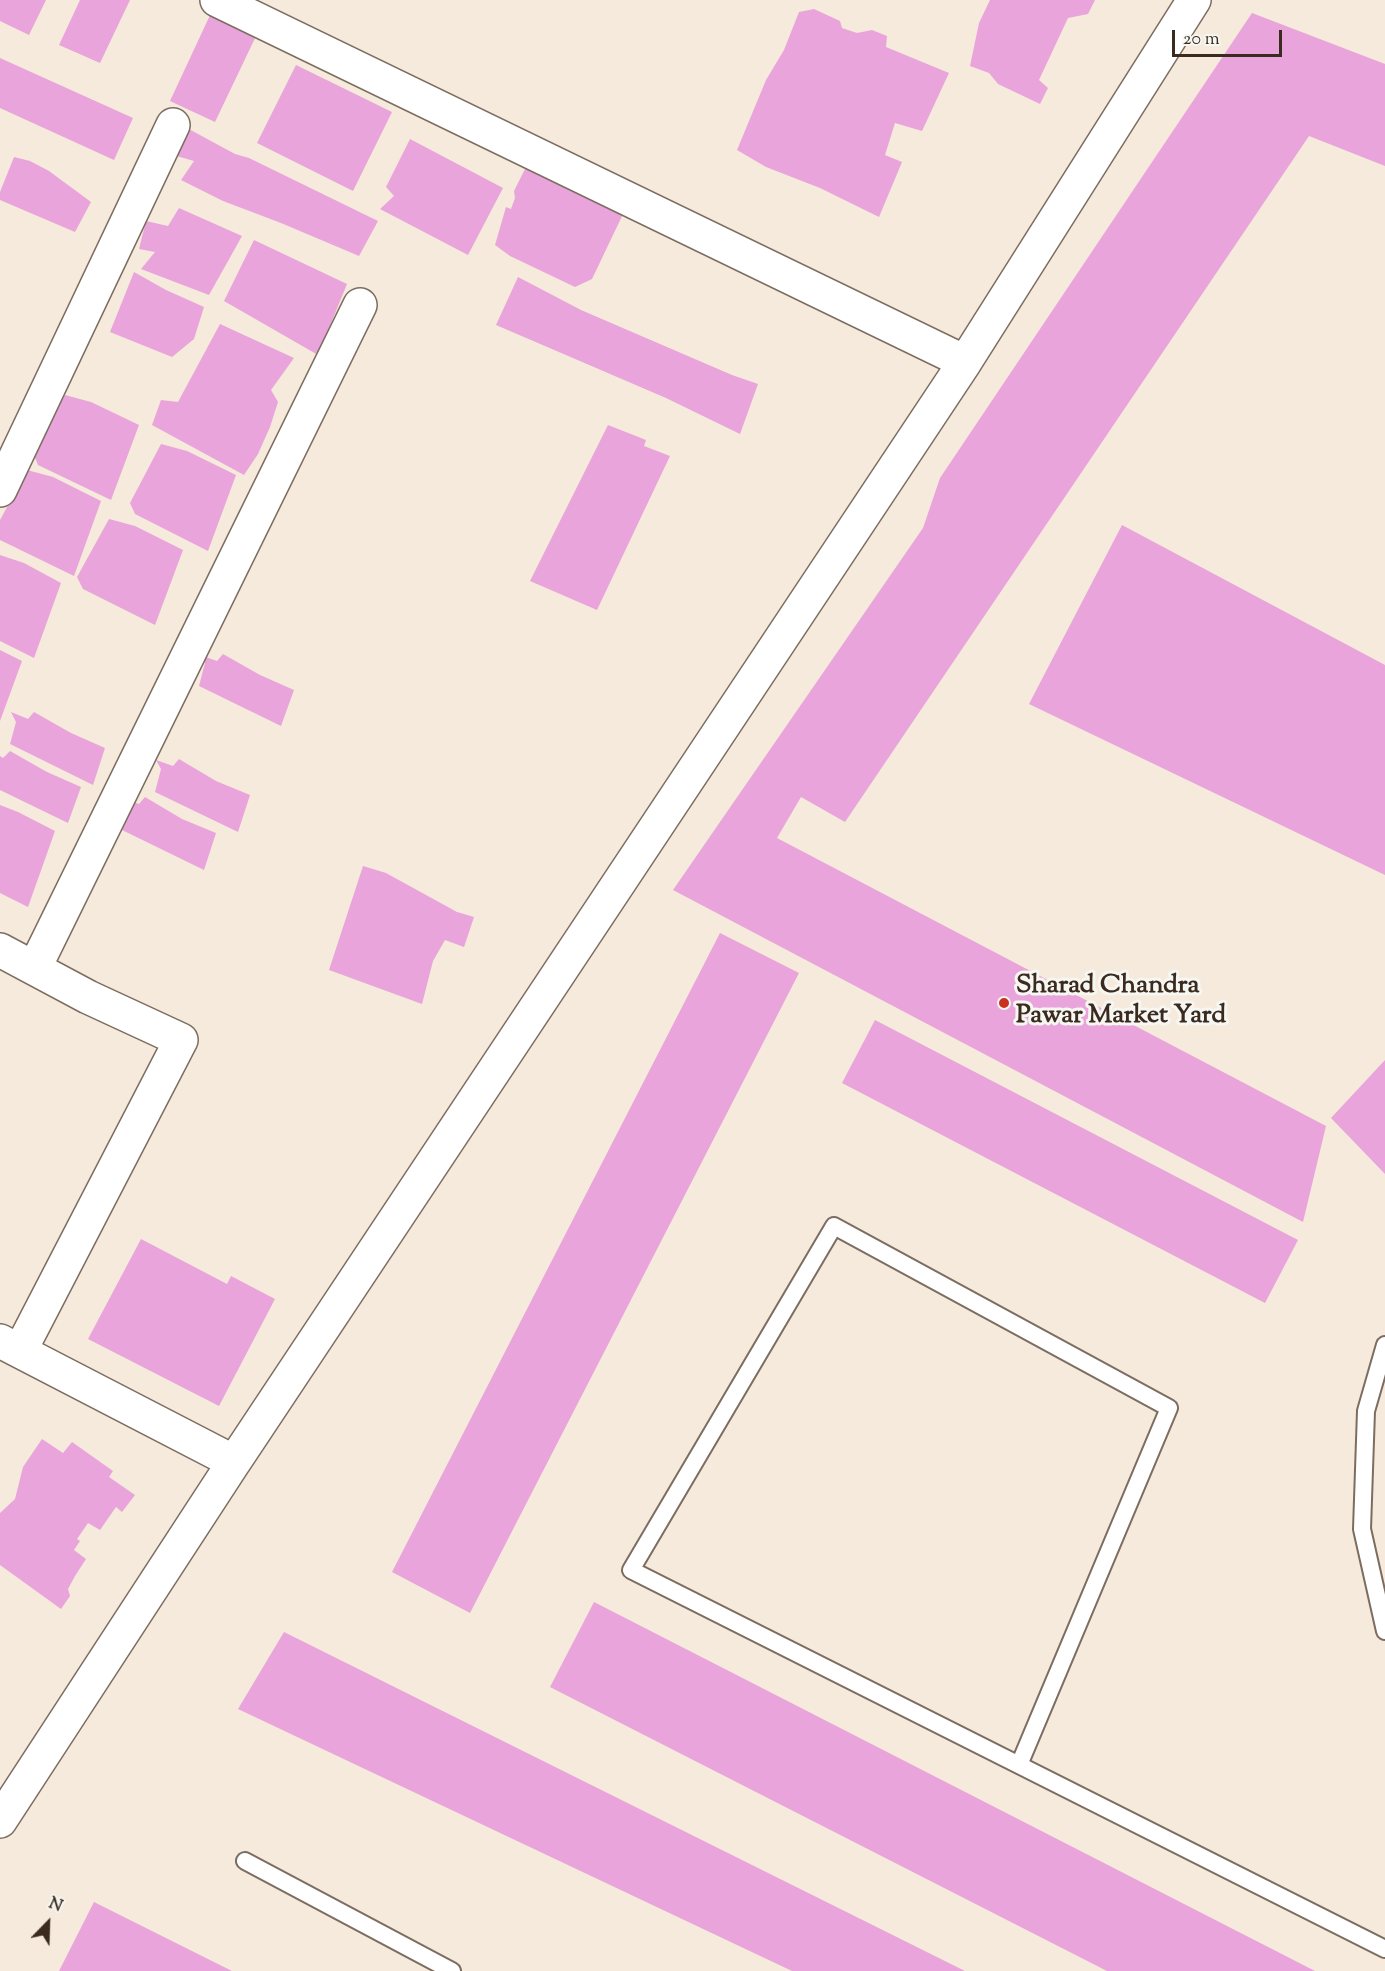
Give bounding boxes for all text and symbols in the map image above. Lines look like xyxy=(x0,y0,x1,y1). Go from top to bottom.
scale bar xyxy=(1175,18,1284,56)
text: 20 m xyxy=(1183,27,1220,53)
place label: Sharad Chandra Pawar Market Yard xyxy=(1016,972,1226,1034)
marker: Sharad Chandra Pawar Market Yard xyxy=(997,996,1011,1010)
north arrow xyxy=(18,1893,78,1953)
text: N xyxy=(45,1893,66,1919)

